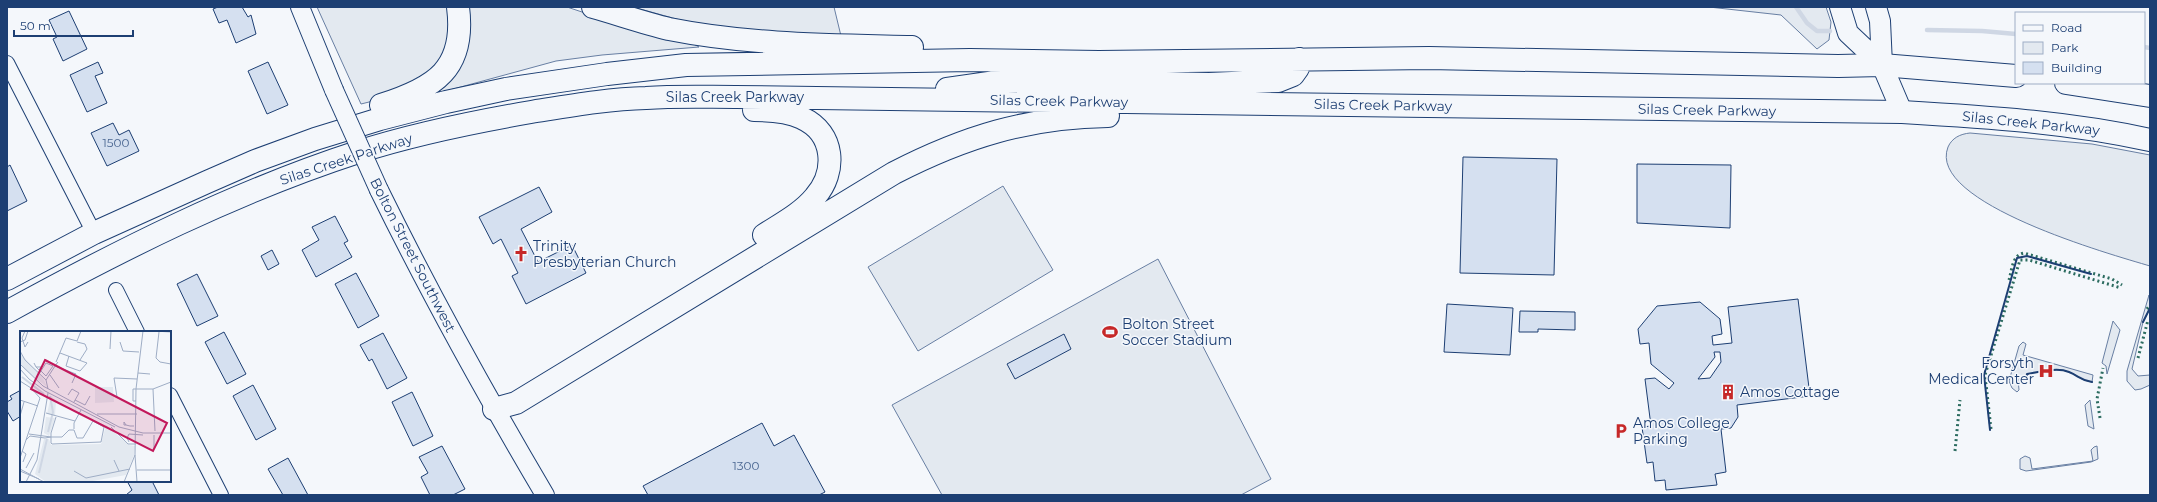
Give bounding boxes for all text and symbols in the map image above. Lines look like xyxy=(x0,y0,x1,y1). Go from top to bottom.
scale bar xyxy=(14,12,133,38)
legend xyxy=(2015,12,2145,84)
text: 50 m xyxy=(20,18,51,33)
text: Road xyxy=(2051,20,2082,35)
text: Park xyxy=(2051,40,2079,55)
text: Building xyxy=(2051,60,2102,75)
street label: Silas Creek Parkway xyxy=(666,88,805,106)
street label: Silas Creek Parkway xyxy=(990,91,1129,111)
street label: Silas Creek Parkway xyxy=(1314,95,1453,115)
street label: Silas Creek Parkway xyxy=(1638,100,1777,120)
street label: Silas Creek Parkway xyxy=(1961,107,2101,139)
street label: Silas Creek Parkway xyxy=(277,129,415,189)
house number: 1500 xyxy=(102,135,130,150)
street label: Bolton Street Southwest xyxy=(366,175,460,336)
place label: Trinity Presbyterian Church xyxy=(533,237,676,271)
church icon: Trinity Presbyterian Church xyxy=(512,245,530,263)
place label: Bolton Street Soccer Stadium xyxy=(1122,315,1232,349)
sports icon: Bolton Street Soccer Stadium xyxy=(1101,323,1119,341)
inset map xyxy=(20,331,171,482)
place label: Forsyth Medical Center xyxy=(1928,354,2034,388)
hospital icon: Forsyth Medical Center xyxy=(2037,362,2055,380)
building icon: Amos Cottage xyxy=(1719,383,1737,401)
place label: Amos Cottage xyxy=(1740,383,1840,401)
place label: Amos College Parking xyxy=(1633,414,1730,448)
parking icon: Amos College Parking xyxy=(1612,422,1630,440)
house number: 1300 xyxy=(733,458,760,473)

